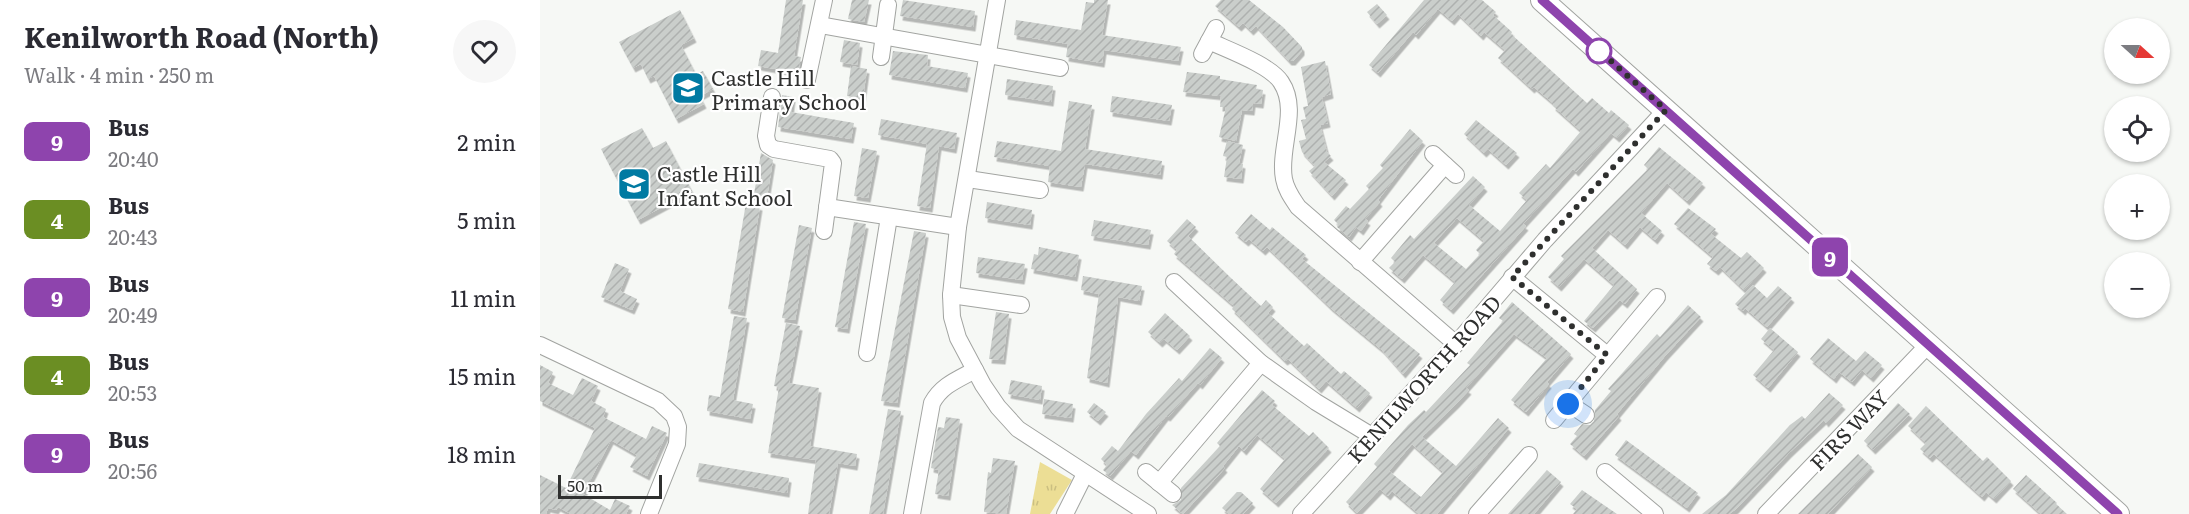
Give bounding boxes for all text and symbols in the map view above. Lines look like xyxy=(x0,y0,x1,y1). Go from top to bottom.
text: Kenilworth Road (North) xyxy=(24,15,379,57)
north arrow xyxy=(2104,18,2170,84)
map controls xyxy=(2104,18,2170,318)
button: heart xyxy=(453,20,516,83)
unlabelled marker xyxy=(1586,38,1612,64)
text: Walk · 4 min · 250 m xyxy=(24,59,214,89)
place label: Castle Hill Primary School xyxy=(711,61,866,116)
school or university icon: Castle Hill Primary School xyxy=(670,70,706,106)
button: locate xyxy=(2104,96,2170,162)
text: Bus xyxy=(108,110,149,143)
text: 2 min xyxy=(457,125,516,158)
text: 9 xyxy=(51,126,63,157)
text: 20:40 xyxy=(108,143,159,173)
place label: Castle Hill Infant School xyxy=(657,157,792,212)
school or university icon: Castle Hill Infant School xyxy=(616,166,652,202)
button: + xyxy=(2104,174,2170,240)
text: Bus xyxy=(108,188,149,221)
text: 5 min xyxy=(457,203,516,236)
text: 4 xyxy=(51,204,63,235)
text: 20:43 xyxy=(108,221,158,251)
line badge: 9 xyxy=(1810,238,1850,276)
text: 9 xyxy=(1824,242,1836,273)
button: − xyxy=(2104,252,2170,318)
text: Bus xyxy=(108,266,149,299)
text: 11 min xyxy=(450,281,516,314)
text: 9 xyxy=(51,282,63,313)
street label: KENILWORTH ROAD xyxy=(1339,287,1507,469)
text: 20:49 xyxy=(108,299,157,329)
text: Bus xyxy=(108,344,149,377)
text: 15 min xyxy=(448,359,516,392)
text: 4 xyxy=(51,360,63,391)
text: 20:53 xyxy=(108,377,157,407)
street label: FIRS WAY xyxy=(1801,382,1895,476)
your location xyxy=(1553,389,1583,419)
text: Bus xyxy=(108,422,149,455)
text: 18 min xyxy=(447,437,516,470)
text: 9 xyxy=(51,438,63,469)
text: 20:56 xyxy=(108,455,157,485)
scale bar xyxy=(558,472,662,500)
text: 50 m xyxy=(567,473,603,497)

